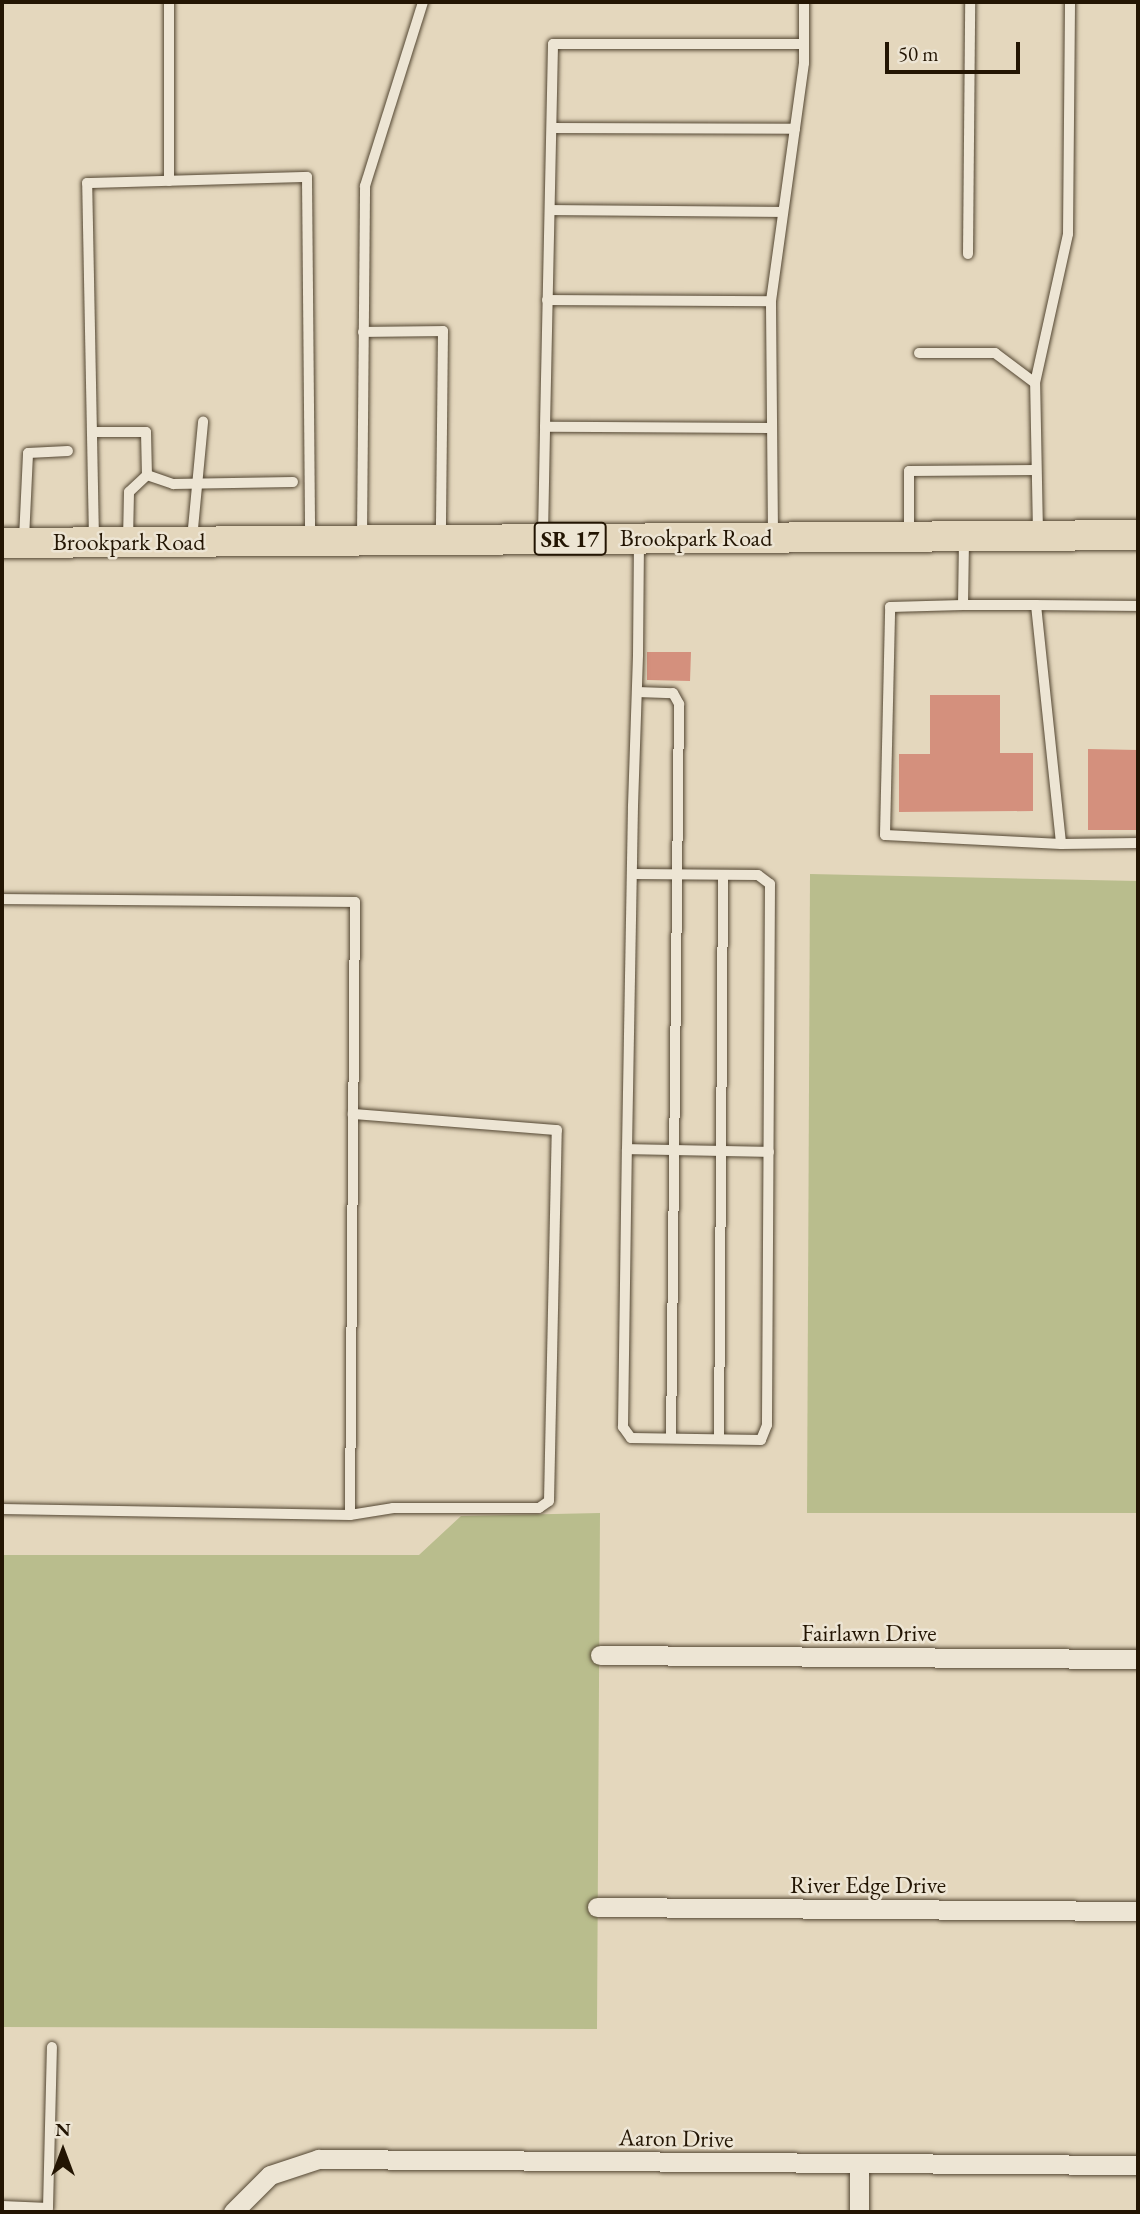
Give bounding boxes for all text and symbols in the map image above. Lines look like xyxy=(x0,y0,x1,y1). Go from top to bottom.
scale bar xyxy=(888,28,1023,72)
text: 50 m xyxy=(898,40,939,67)
road number: SR 17 xyxy=(533,520,607,558)
street label: Brookpark Road xyxy=(620,524,772,552)
street label: Brookpark Road xyxy=(53,528,205,556)
street label: Fairlawn Drive xyxy=(801,1619,937,1647)
street label: River Edge Drive xyxy=(790,1871,946,1899)
north arrow xyxy=(28,2116,98,2186)
text: N xyxy=(55,2117,71,2142)
street label: Aaron Drive xyxy=(618,2123,734,2153)

